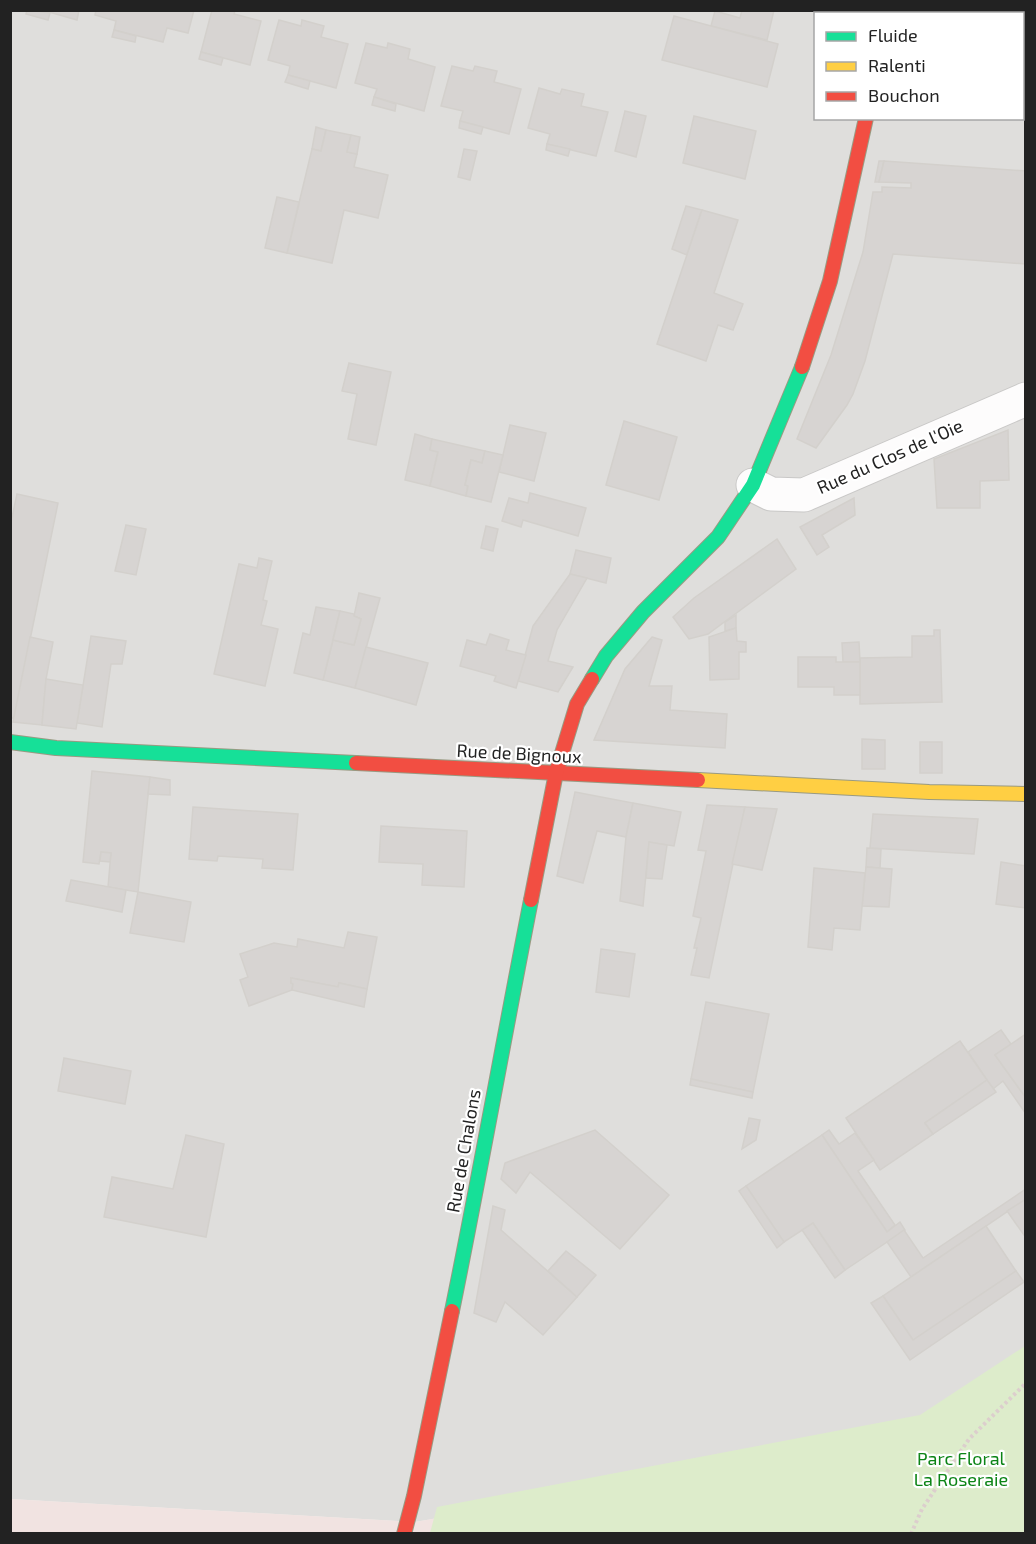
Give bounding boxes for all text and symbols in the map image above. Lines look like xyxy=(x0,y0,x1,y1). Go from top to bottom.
legend xyxy=(814,12,1024,120)
text: Fluide xyxy=(868,24,918,46)
text: Ralenti xyxy=(868,54,926,76)
text: Bouchon xyxy=(868,84,940,106)
street label: Rue du Clos de l'Oie xyxy=(813,414,966,498)
street label: Rue de Bignoux xyxy=(456,739,583,767)
street label: Rue de Chalons xyxy=(441,1087,485,1214)
park label: Parc Floral La Roseraie xyxy=(914,1447,1008,1490)

